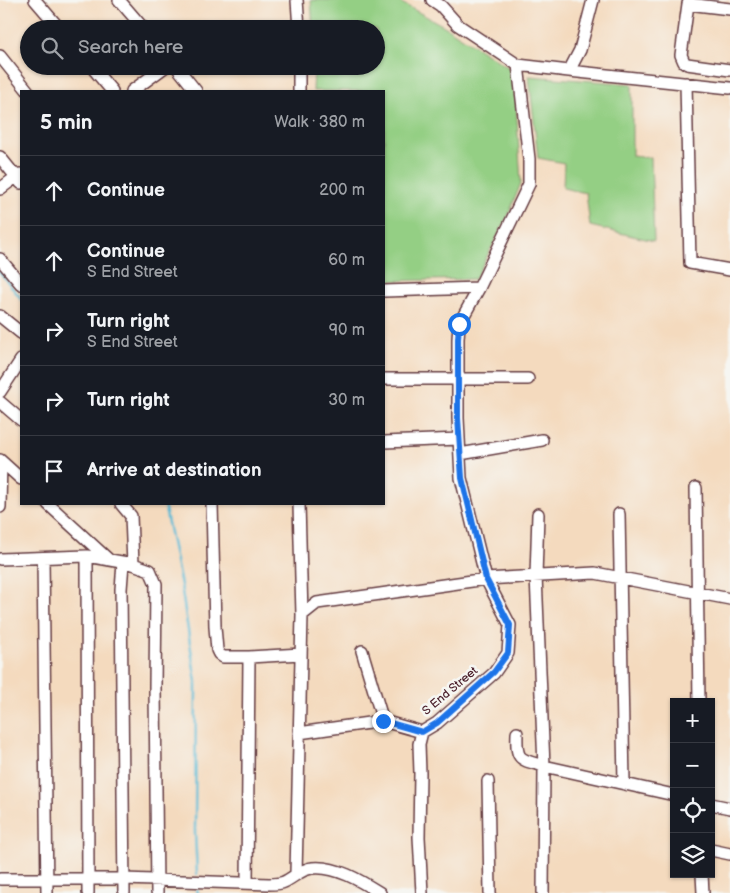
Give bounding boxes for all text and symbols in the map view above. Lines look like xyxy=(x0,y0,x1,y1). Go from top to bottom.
search box xyxy=(20,20,385,75)
icon: search xyxy=(38,34,66,62)
text: Search here xyxy=(78,36,183,59)
text: 5 min xyxy=(40,110,93,135)
text: Walk · 380 m xyxy=(274,113,365,132)
icon: ahead xyxy=(40,177,68,205)
text: Continue xyxy=(87,179,165,202)
text: 200 m xyxy=(319,181,365,200)
text: Continue xyxy=(87,240,165,263)
icon: ahead xyxy=(40,247,68,275)
text: 60 m xyxy=(328,251,365,270)
text: S End Street xyxy=(87,263,178,282)
text: Turn right xyxy=(87,310,170,333)
route start xyxy=(448,313,471,336)
icon: right xyxy=(40,317,68,345)
text: 90 m xyxy=(329,321,365,340)
text: S End Street xyxy=(87,333,178,352)
icon: right xyxy=(40,387,68,415)
text: Turn right xyxy=(87,389,170,412)
text: 30 m xyxy=(328,391,365,410)
icon: arrive xyxy=(40,457,68,485)
text: Arrive at destination xyxy=(87,459,262,482)
street label: S End Street xyxy=(419,663,481,719)
map controls xyxy=(670,698,715,878)
button: + xyxy=(670,698,715,743)
route end xyxy=(372,710,395,733)
button: − xyxy=(670,743,715,788)
button: locate xyxy=(670,788,715,833)
button: layers xyxy=(670,833,715,878)

